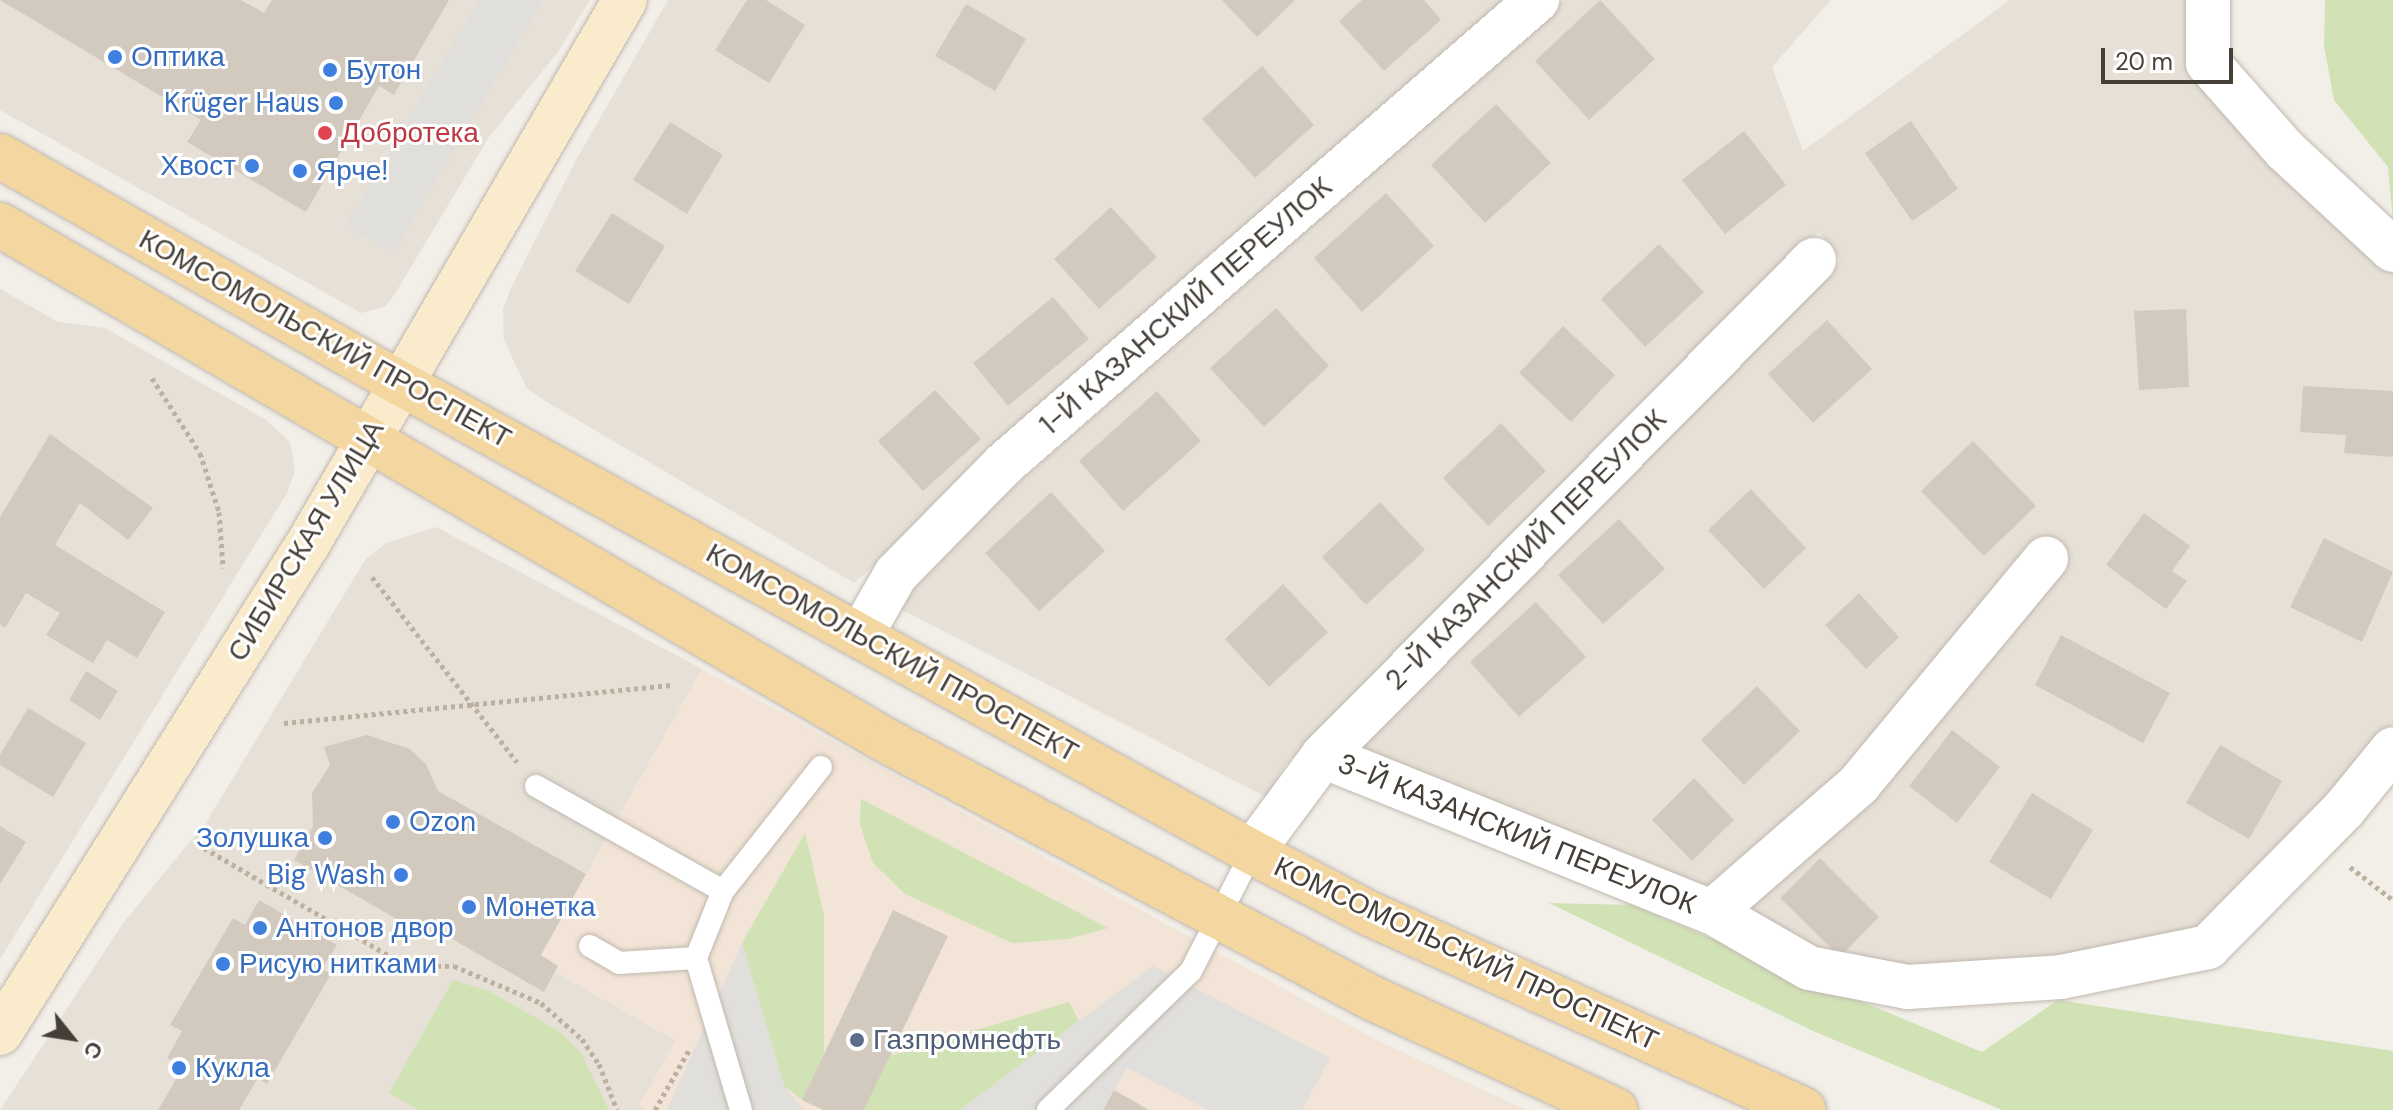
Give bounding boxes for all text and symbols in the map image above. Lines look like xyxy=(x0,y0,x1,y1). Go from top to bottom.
scale bar xyxy=(2105,32,2237,82)
place label: Оптика xyxy=(131,40,225,74)
text: 20 m xyxy=(2115,46,2173,77)
marker: Оптика xyxy=(106,48,124,66)
place label: Бутон xyxy=(346,53,421,87)
marker: Бутон xyxy=(321,61,339,79)
place label: Krüger Haus xyxy=(164,86,320,120)
marker: Krüger Haus xyxy=(327,94,345,112)
place label: Добротека xyxy=(341,116,479,150)
marker: Добротека xyxy=(316,124,334,142)
place label: Хвост xyxy=(160,149,236,183)
place label: Ярче! xyxy=(316,154,388,188)
marker: Хвост xyxy=(243,157,261,175)
marker: Ярче! xyxy=(291,162,309,180)
street label: 1-Й КАЗАНСКИЙ ПЕРЕУЛОК xyxy=(1033,170,1339,442)
street label: КОМСОМОЛЬСКИЙ ПРОСПЕКТ xyxy=(133,222,517,456)
street label: 2-Й КАЗАНСКИЙ ПЕРЕУЛОК xyxy=(1379,403,1673,697)
street label: СИБИРСКАЯ УЛИЦА xyxy=(221,415,391,667)
street label: КОМСОМОЛЬСКИЙ ПРОСПЕКТ xyxy=(700,536,1084,770)
street label: 3-Й КАЗАНСКИЙ ПЕРЕУЛОК xyxy=(1333,747,1701,921)
place label: Ozon xyxy=(409,805,476,839)
marker: Ozon xyxy=(384,813,402,831)
place label: Золушка xyxy=(196,821,309,855)
marker: Золушка xyxy=(316,829,334,847)
street label: КОМСОМОЛЬСКИЙ ПРОСПЕКТ xyxy=(1269,850,1663,1058)
place label: Big Wash xyxy=(267,858,385,892)
marker: Big Wash xyxy=(392,866,410,884)
place label: Монетка xyxy=(485,890,596,924)
marker: Монетка xyxy=(460,898,478,916)
place label: Антонов двор xyxy=(276,911,454,945)
marker: Антонов двор xyxy=(251,919,269,937)
place label: Рисую нитками xyxy=(239,947,437,981)
marker: Рисую нитками xyxy=(214,955,232,973)
north arrow xyxy=(32,998,112,1078)
place label: Газпромнефть xyxy=(873,1023,1061,1057)
marker: Газпромнефть xyxy=(848,1031,866,1049)
text: С xyxy=(77,1036,110,1064)
place label: Кукла xyxy=(195,1051,270,1085)
marker: Кукла xyxy=(170,1059,188,1077)

